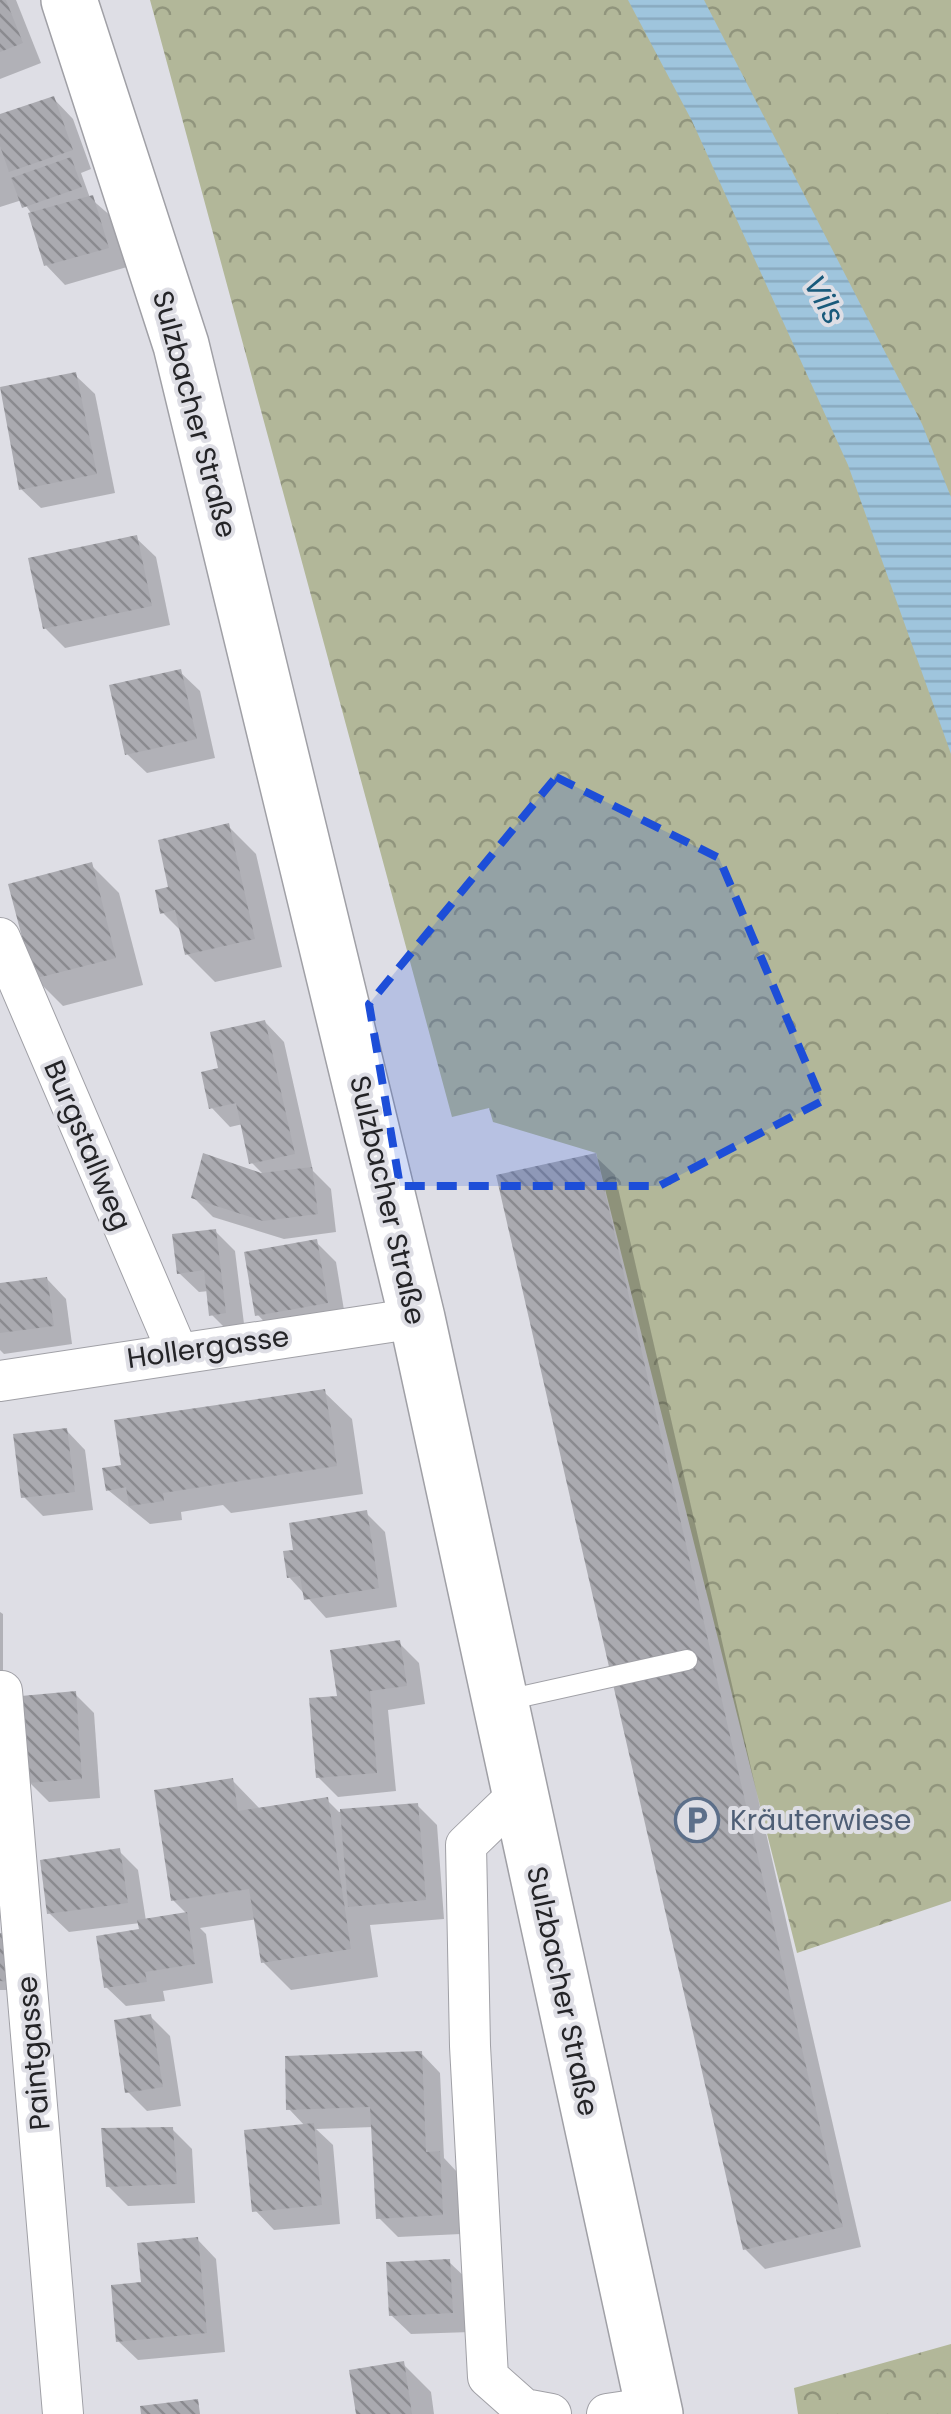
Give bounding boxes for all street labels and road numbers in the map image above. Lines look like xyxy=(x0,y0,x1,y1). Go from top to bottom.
street label: Sulzbacher Straße xyxy=(143,286,246,542)
street label: Burgstallweg xyxy=(34,1054,141,1236)
street label: Sulzbacher Straße xyxy=(340,1072,435,1328)
street label: Hollergasse xyxy=(124,1317,292,1378)
street label: Sulzbacher Straße xyxy=(517,1863,608,2120)
street label: Paintgasse xyxy=(7,1974,60,2132)

